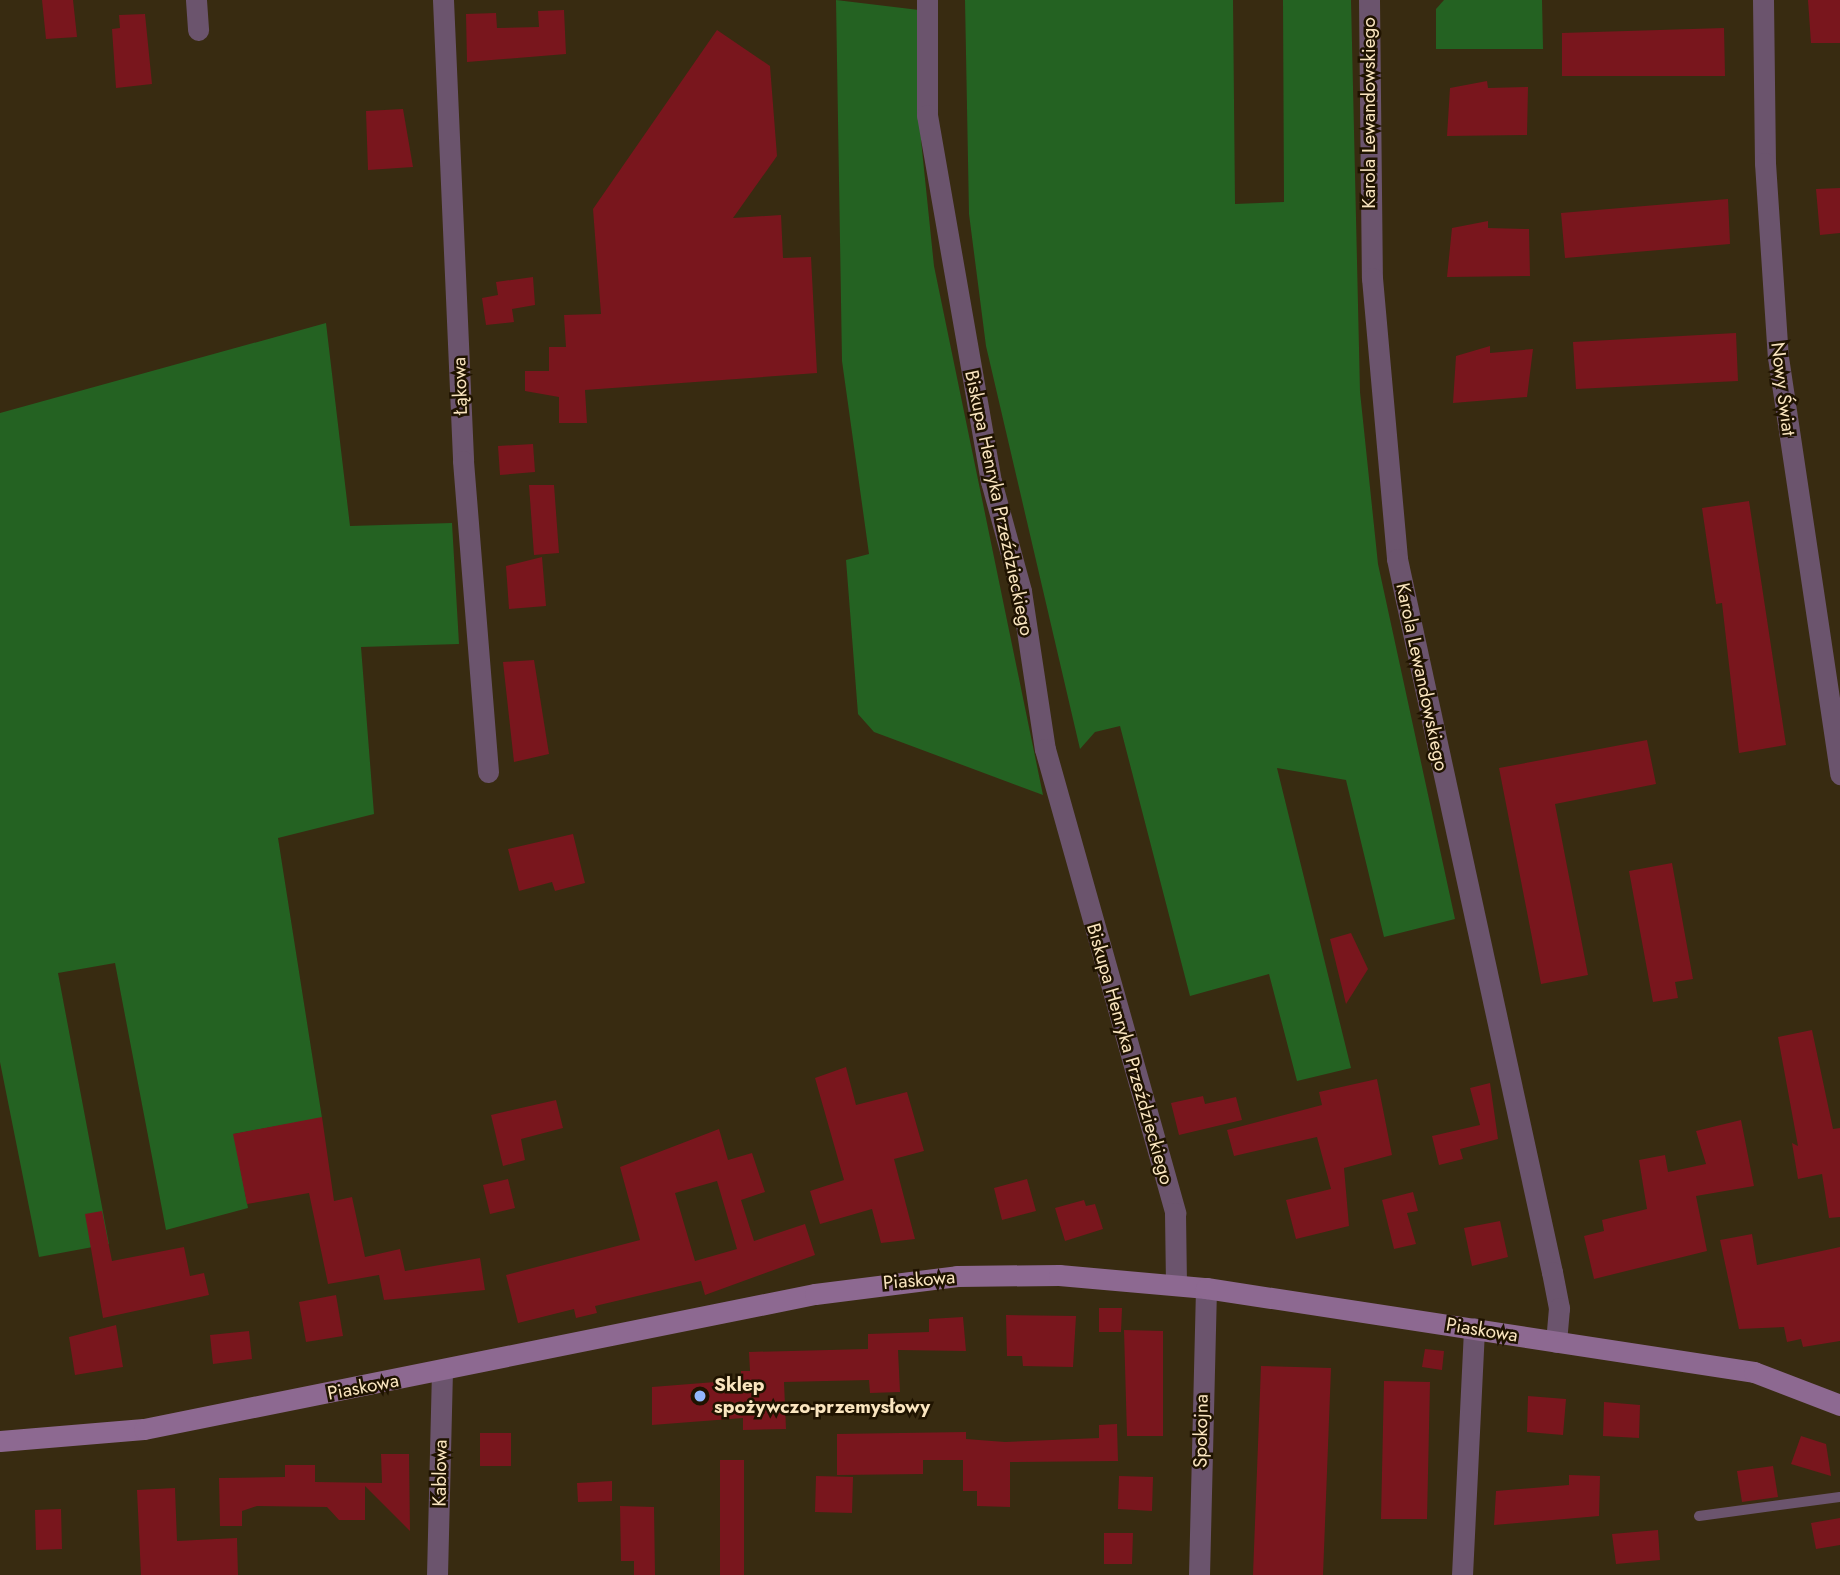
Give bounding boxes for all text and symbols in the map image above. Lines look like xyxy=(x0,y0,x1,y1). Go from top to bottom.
street label: Karola Lewandowskiego xyxy=(1358,17,1380,209)
street label: Nowy Świat xyxy=(1766,341,1800,437)
street label: Łąkowa xyxy=(448,357,472,415)
street label: Biskupa Henryka Przeździeckiego xyxy=(960,368,1038,638)
street label: Karola Lewandowskiego xyxy=(1391,581,1453,773)
street label: Biskupa Henryka Przeździeckiego xyxy=(1082,921,1178,1187)
street label: Piaskowa xyxy=(882,1265,956,1295)
street label: Piaskowa xyxy=(1444,1313,1520,1347)
street label: Piaskowa xyxy=(325,1369,401,1405)
place label: Sklep spożywczo-przemysłowy xyxy=(714,1374,930,1418)
marker: Sklep spożywczo-przemysłowy xyxy=(692,1388,708,1404)
street label: Spokojna xyxy=(1189,1394,1213,1468)
street label: Kablowa xyxy=(428,1439,452,1507)

